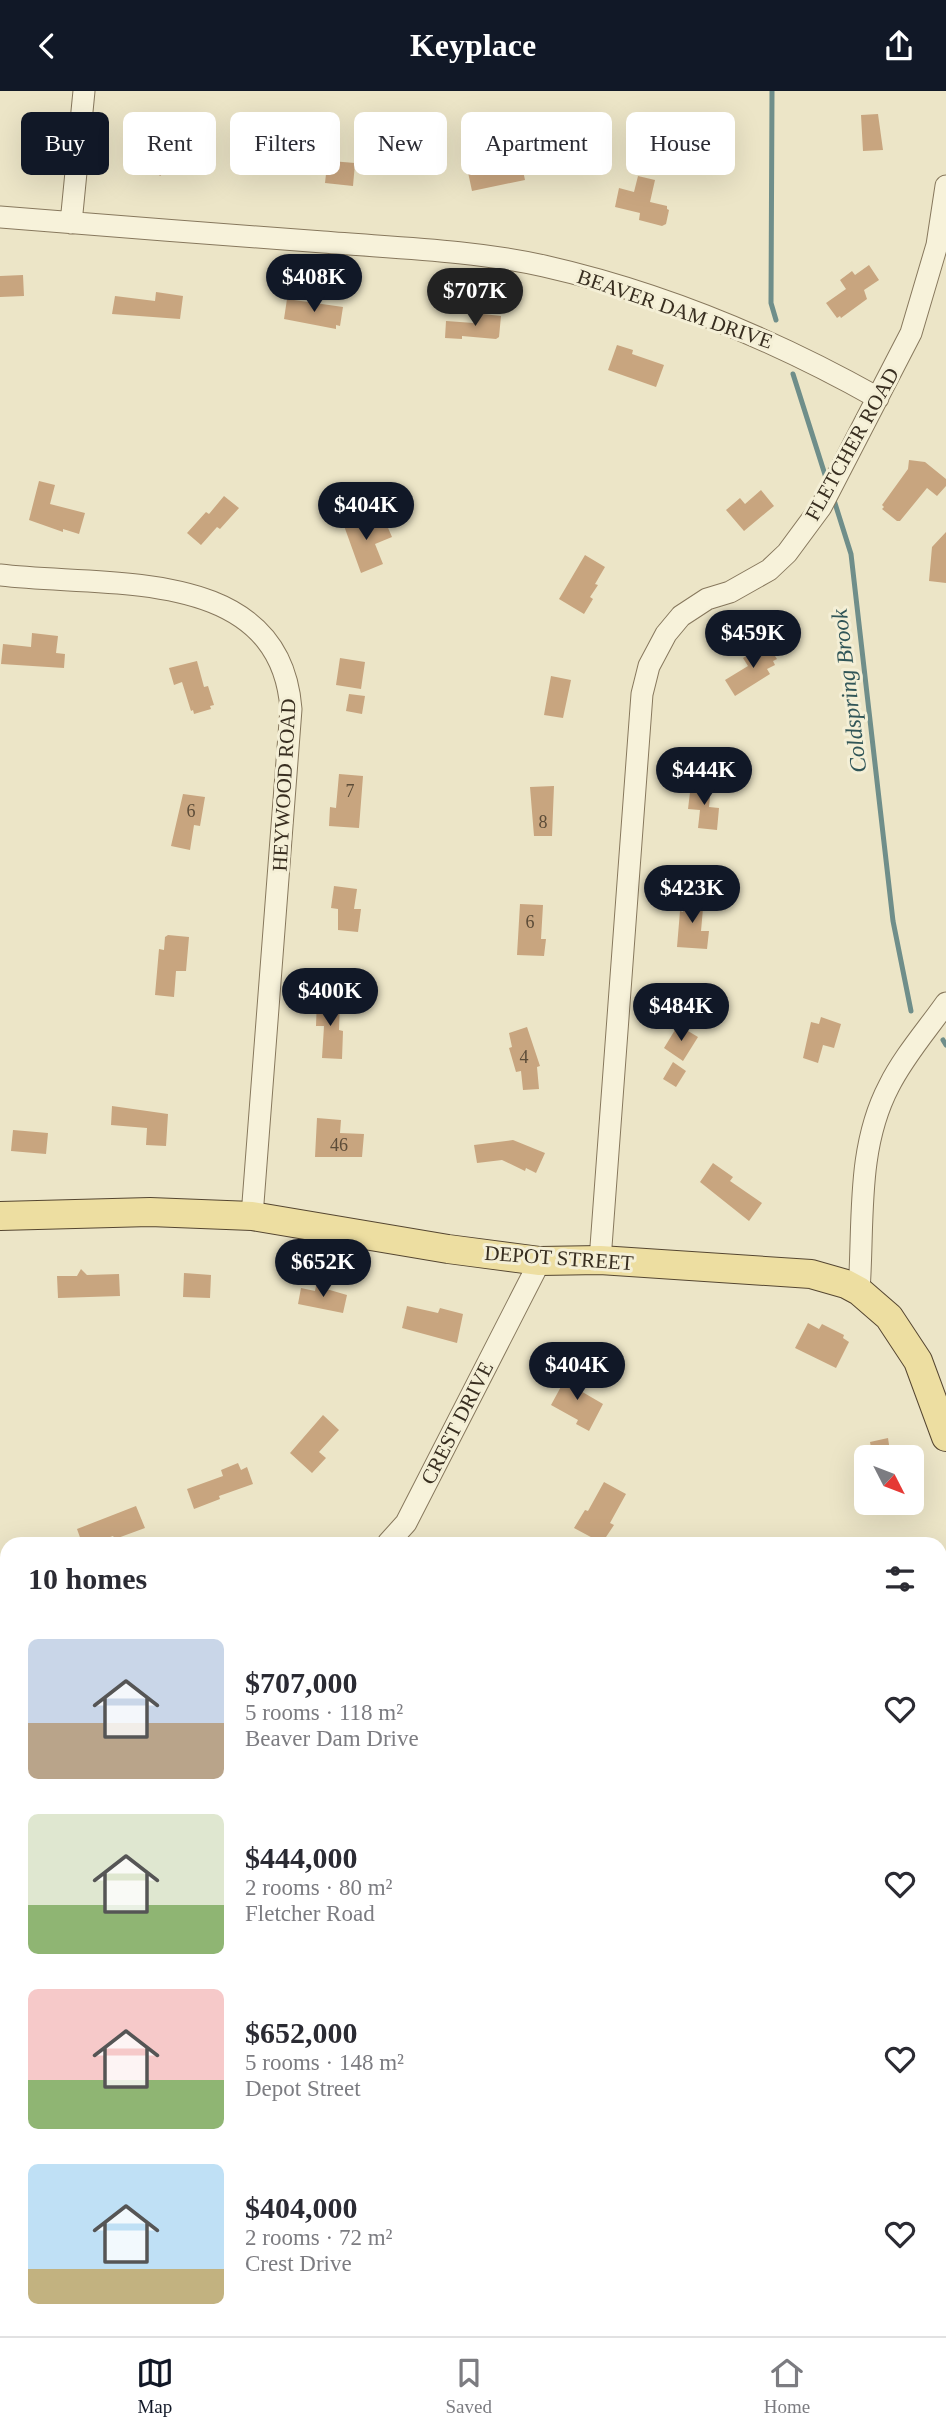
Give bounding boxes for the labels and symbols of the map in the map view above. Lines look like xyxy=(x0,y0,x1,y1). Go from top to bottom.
pin: $408K xyxy=(265,255,363,314)
street label: BEAVER DAM DRIVE xyxy=(574,264,776,354)
pin: $707K xyxy=(426,268,524,328)
street label: FLETCHER ROAD xyxy=(800,363,904,525)
pin: $404K xyxy=(317,483,415,542)
water label: Coldspring Brook xyxy=(826,607,871,774)
pin: $459K xyxy=(704,611,802,670)
street label: HEYWOOD ROAD xyxy=(267,698,301,872)
pin: $444K xyxy=(655,747,753,807)
house number: 7 xyxy=(346,781,355,801)
house number: 6 xyxy=(187,801,196,821)
house number: 8 xyxy=(539,812,548,832)
pin: $423K xyxy=(643,865,741,925)
house number: 6 xyxy=(526,912,535,932)
pin: $400K xyxy=(281,969,379,1028)
pin: $484K xyxy=(632,983,730,1043)
house number: 4 xyxy=(520,1047,529,1067)
house number: 46 xyxy=(330,1135,348,1155)
pin: $652K xyxy=(274,1239,372,1299)
street label: DEPOT STREET xyxy=(484,1241,635,1275)
pin: $404K xyxy=(528,1343,626,1402)
street label: CREST DRIVE xyxy=(416,1358,498,1488)
north arrow xyxy=(854,1445,924,1515)

